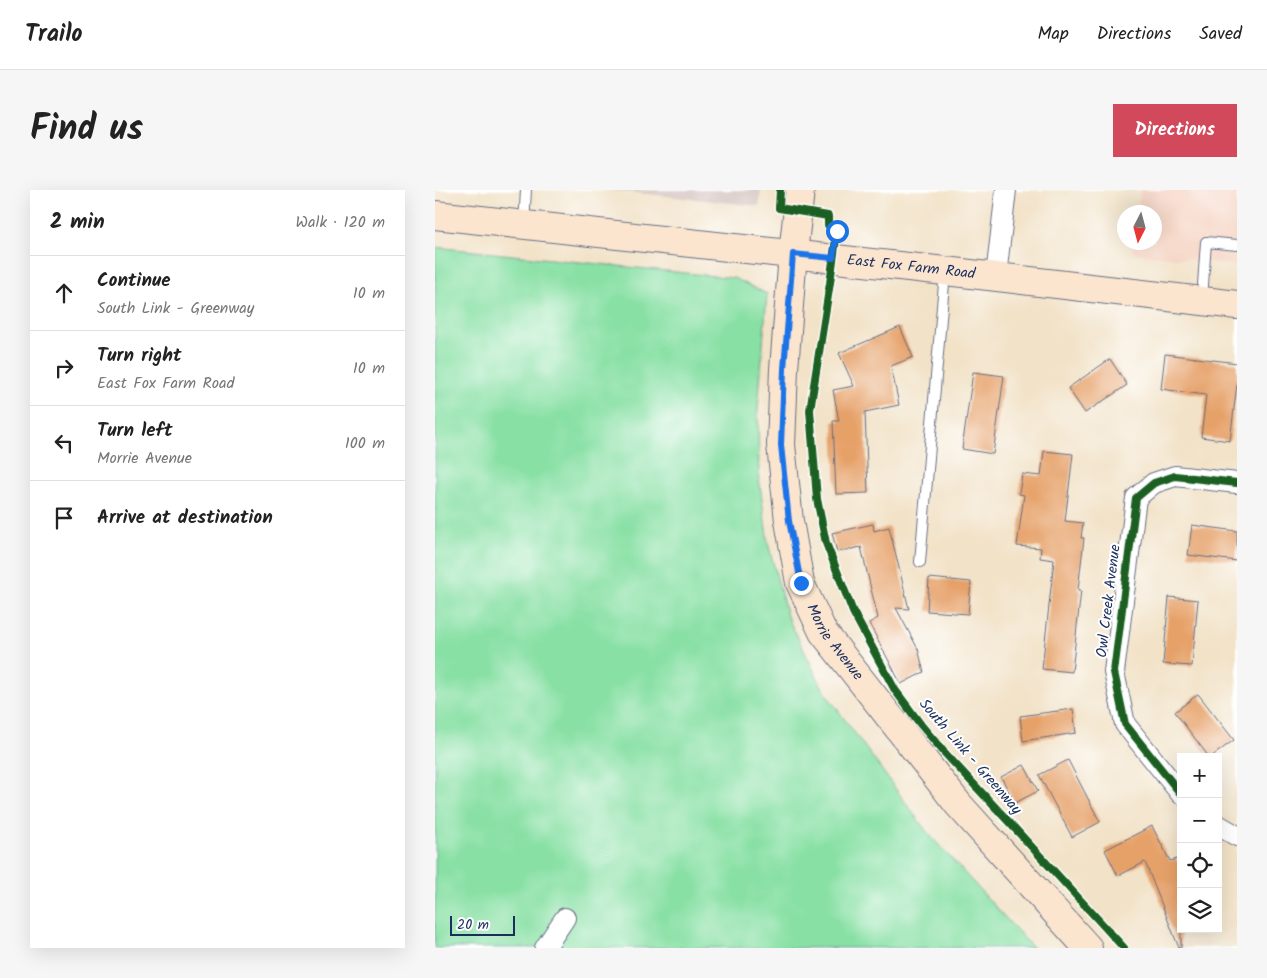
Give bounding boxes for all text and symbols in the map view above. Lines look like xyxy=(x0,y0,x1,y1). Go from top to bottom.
text: Trailo xyxy=(25,15,83,54)
text: Map xyxy=(1037,20,1069,49)
text: Directions xyxy=(1097,20,1171,49)
text: Saved xyxy=(1199,20,1242,49)
text: Find us xyxy=(30,102,143,158)
button: Directions xyxy=(1113,104,1237,157)
north arrow xyxy=(1117,205,1162,250)
text: 2 min xyxy=(50,206,105,239)
text: Walk · 120 m xyxy=(295,210,385,235)
route start xyxy=(826,220,849,243)
street label: East Fox Farm Road xyxy=(846,248,977,287)
text: Continue xyxy=(97,266,170,296)
icon: ahead xyxy=(50,279,78,307)
text: 10 m xyxy=(353,281,385,306)
text: South Link - Greenway xyxy=(97,296,254,321)
text: Turn right xyxy=(97,341,182,371)
icon: right xyxy=(50,354,78,382)
text: 10 m xyxy=(353,356,385,381)
text: East Fox Farm Road xyxy=(97,371,235,396)
text: Turn left xyxy=(97,416,172,446)
icon: left xyxy=(50,429,78,457)
text: 100 m xyxy=(345,431,385,456)
text: Morrie Avenue xyxy=(97,446,192,471)
text: Arrive at destination xyxy=(97,503,273,533)
icon: arrive xyxy=(50,504,78,532)
street label: Owl Creek Avenue xyxy=(1090,543,1128,659)
route end xyxy=(790,572,813,595)
street label: Morrie Avenue xyxy=(799,600,869,686)
street label: South Link - Greenway xyxy=(913,694,1028,821)
map controls xyxy=(1177,753,1222,933)
button: + xyxy=(1177,753,1222,798)
button: − xyxy=(1177,798,1222,843)
button: locate xyxy=(1177,843,1222,888)
button: layers xyxy=(1177,888,1222,933)
scale bar xyxy=(450,913,515,936)
text: 20 m xyxy=(457,914,489,936)

